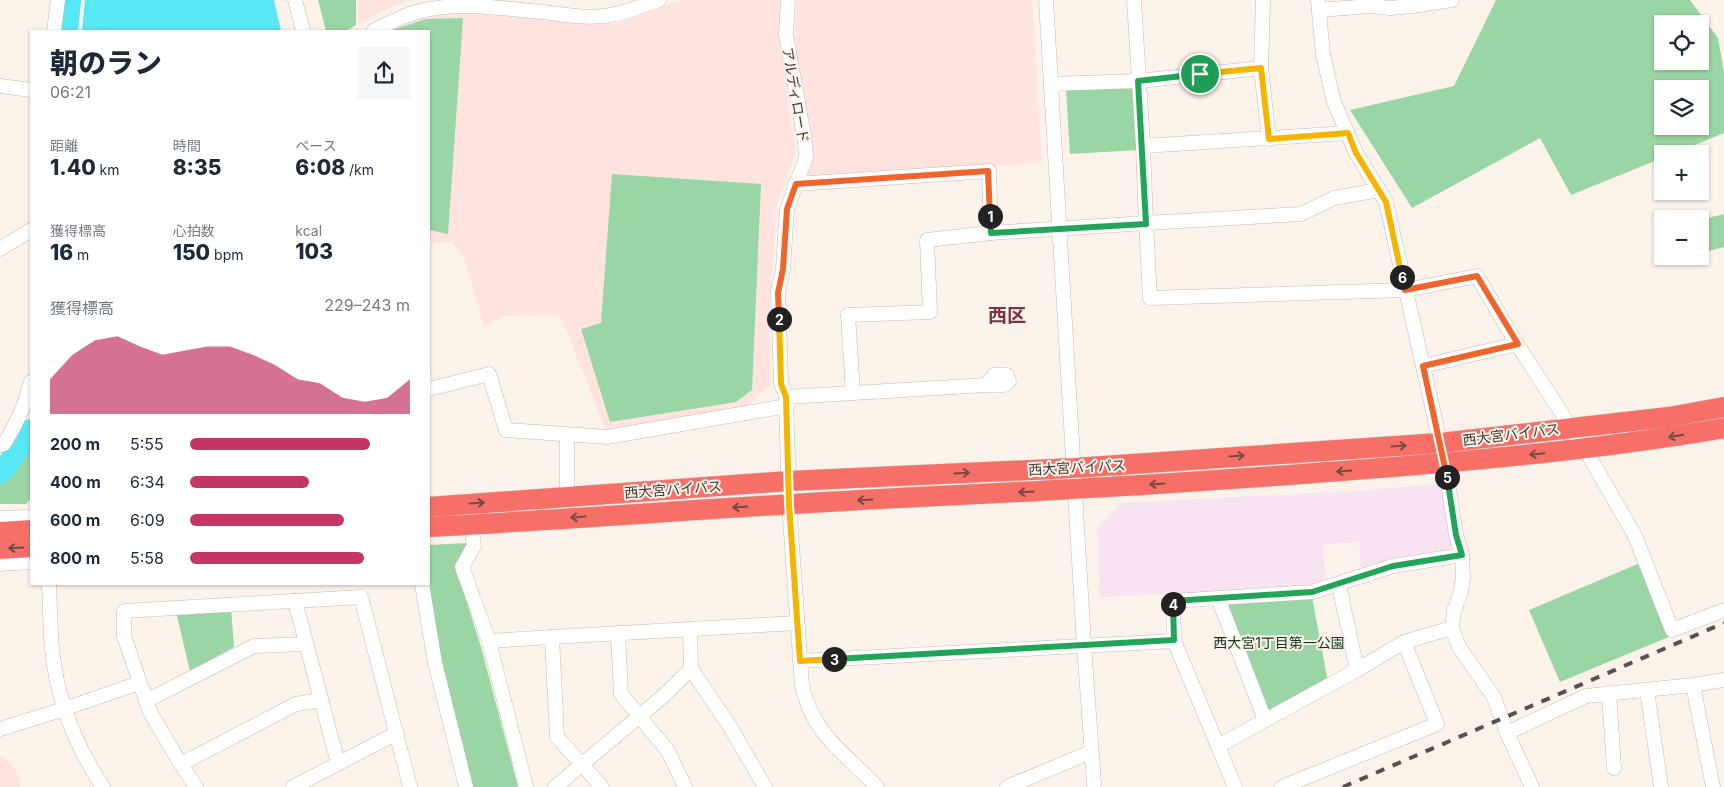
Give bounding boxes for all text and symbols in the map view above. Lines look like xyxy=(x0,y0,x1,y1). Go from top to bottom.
map controls xyxy=(1654,15,1709,265)
button: locate xyxy=(1654,15,1709,70)
text: 朝のラン xyxy=(50,46,162,80)
street label: アルディロード xyxy=(779,46,813,144)
button: share xyxy=(358,47,410,99)
pin xyxy=(1179,53,1221,95)
icon: arrive xyxy=(1186,60,1214,88)
button: layers xyxy=(1654,80,1709,135)
text: 06:21 xyxy=(50,82,91,102)
text: 距離 xyxy=(50,137,78,154)
text: 時間 xyxy=(173,137,201,154)
text: ペース xyxy=(295,137,337,154)
button: + xyxy=(1654,145,1709,200)
text: 1.40 xyxy=(50,155,96,180)
text: 8:35 xyxy=(173,155,222,180)
text: 6:08 xyxy=(295,155,345,180)
text: km xyxy=(96,161,120,178)
text: /km xyxy=(345,161,374,178)
pin: 1 xyxy=(978,204,1002,228)
text: 1 xyxy=(987,208,994,225)
button: − xyxy=(1654,210,1709,265)
text: 獲得標高 xyxy=(50,222,106,239)
text: 心拍数 xyxy=(173,222,215,239)
text: kcal xyxy=(295,222,322,239)
text: 103 xyxy=(295,239,333,264)
text: 16 xyxy=(50,240,73,265)
text: 150 xyxy=(173,240,210,265)
text: m xyxy=(73,246,89,263)
text: bpm xyxy=(210,246,244,263)
pin: 6 xyxy=(1390,264,1414,290)
text: 6 xyxy=(1398,269,1407,286)
text: 229–243 m xyxy=(324,295,410,315)
text: 獲得標高 xyxy=(50,298,114,318)
district label: 西区 xyxy=(988,304,1026,327)
pin: 2 xyxy=(766,306,792,332)
text: 2 xyxy=(775,311,784,328)
street label: 西大宮バイパス xyxy=(1461,420,1561,448)
one-way arrow xyxy=(1668,432,1684,442)
text: 200 m xyxy=(50,434,100,454)
text: 5:55 xyxy=(130,434,164,454)
one-way arrow xyxy=(1391,441,1407,450)
one-way arrow xyxy=(1529,449,1545,459)
one-way arrow xyxy=(1229,452,1245,461)
street label: 西大宮バイパス xyxy=(1028,456,1126,478)
pin: 5 xyxy=(1434,464,1460,490)
one-way arrow xyxy=(1336,467,1352,476)
one-way arrow xyxy=(954,468,970,478)
text: 5 xyxy=(1443,469,1452,486)
text: 400 m xyxy=(50,472,101,492)
text: 6:34 xyxy=(130,472,165,492)
street label: 西大宮バイパス xyxy=(624,477,722,501)
one-way arrow xyxy=(1149,480,1165,489)
one-way arrow xyxy=(1019,487,1035,496)
one-way arrow xyxy=(857,495,873,504)
one-way arrow xyxy=(469,498,485,508)
one-way arrow xyxy=(732,502,748,511)
text: 600 m xyxy=(50,510,100,530)
text: 6:09 xyxy=(130,510,165,530)
one-way arrow xyxy=(570,513,586,522)
one-way arrow xyxy=(8,544,24,553)
text: 800 m xyxy=(50,548,100,568)
text: 5:58 xyxy=(130,548,164,568)
pin: 4 xyxy=(1160,592,1186,616)
text: 4 xyxy=(1169,596,1178,613)
park label: 西大宮1丁目第一公園 xyxy=(1213,634,1345,651)
pin: 3 xyxy=(822,646,846,672)
text: 3 xyxy=(830,651,839,668)

